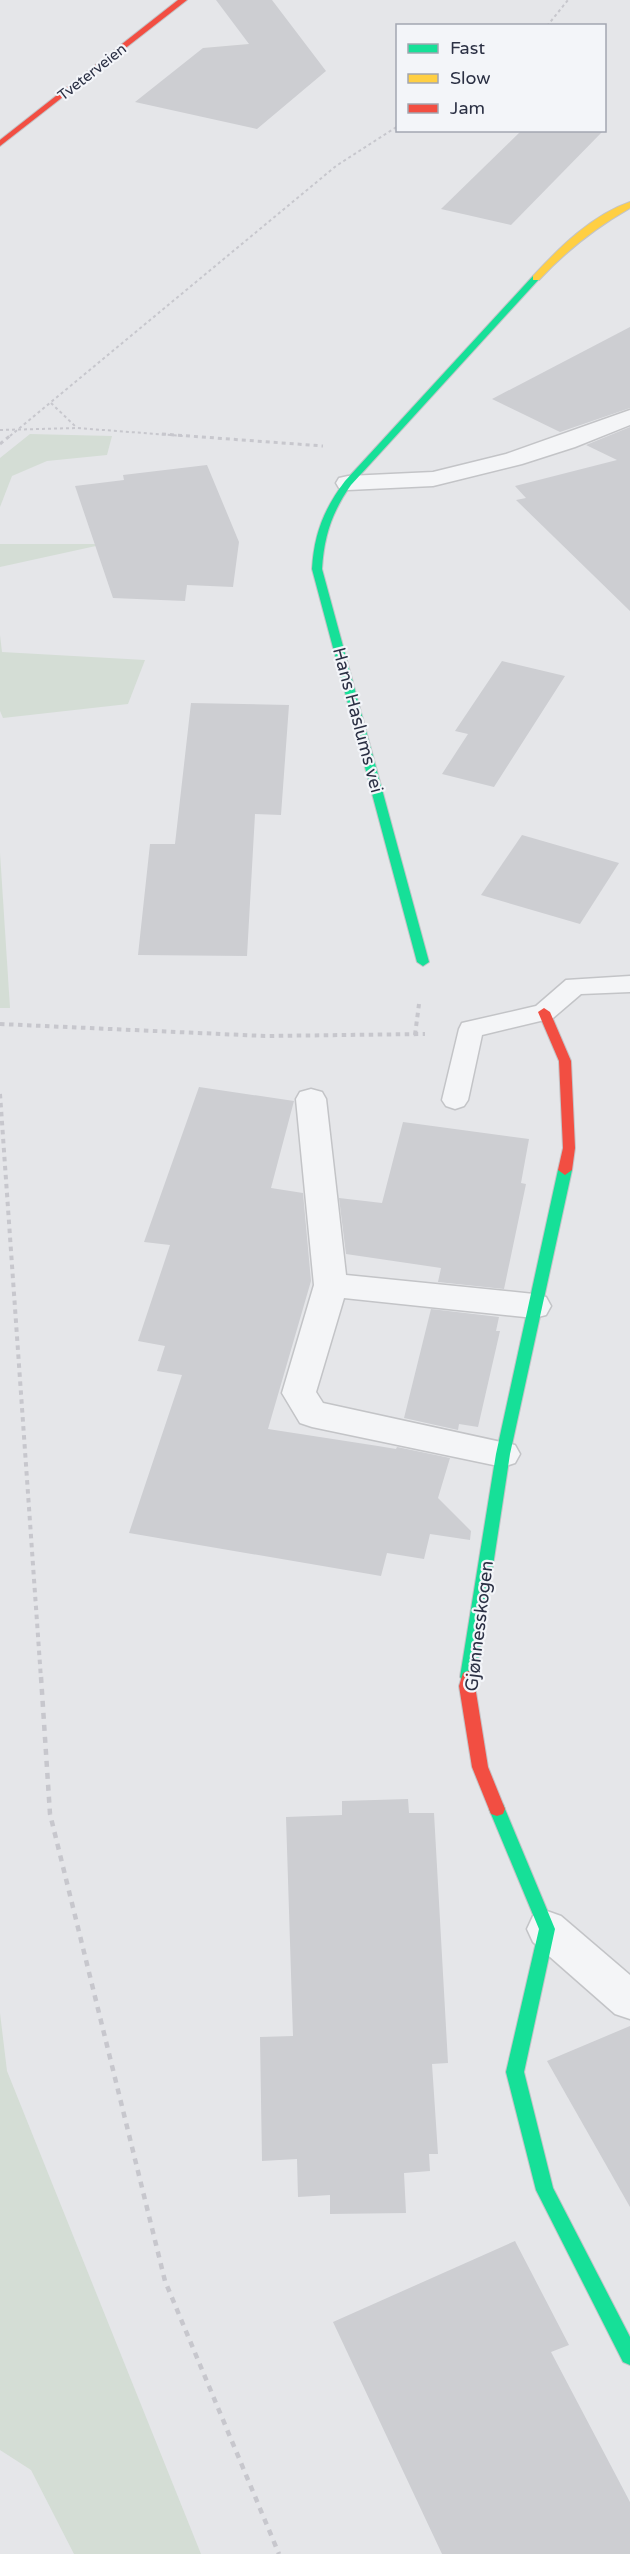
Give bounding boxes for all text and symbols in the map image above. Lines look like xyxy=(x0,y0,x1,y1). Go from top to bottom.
legend xyxy=(396,24,606,132)
text: Fast xyxy=(450,37,485,59)
street label: Tveterveien xyxy=(54,40,130,104)
text: Slow xyxy=(450,67,491,89)
text: Jam xyxy=(450,97,485,119)
street label: Hans Haslums vei xyxy=(328,645,388,795)
street label: Gjønnesskogen xyxy=(460,1559,498,1693)

